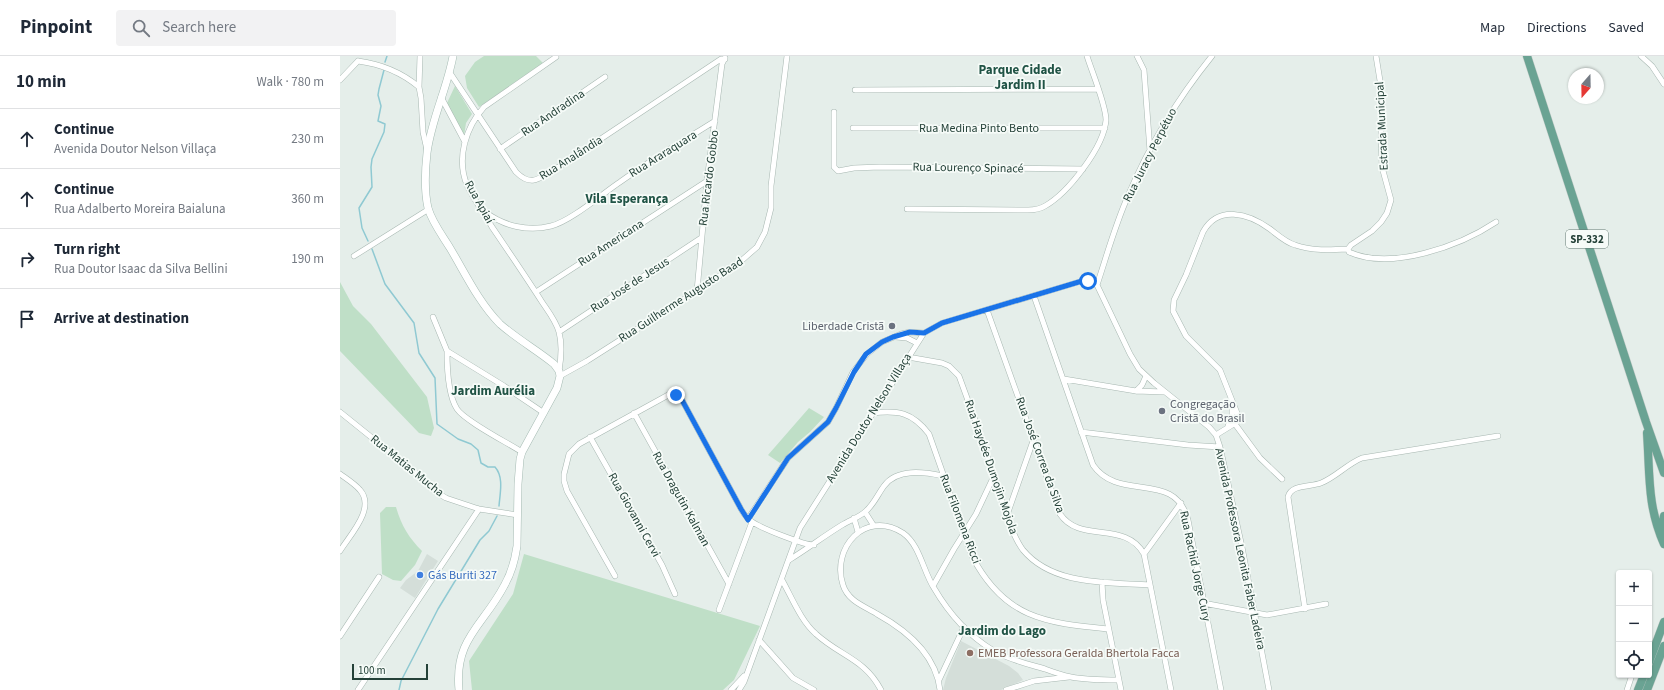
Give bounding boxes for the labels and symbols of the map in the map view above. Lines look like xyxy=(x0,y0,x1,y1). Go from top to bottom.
district label: Parque Cidade Jardim II xyxy=(978,61,1062,94)
north arrow xyxy=(1568,68,1604,104)
street label: Estrada Municipal xyxy=(1371,81,1393,171)
street label: Rua Andradina xyxy=(518,85,588,141)
street label: Rua Juracy Perpétuo xyxy=(1119,105,1181,205)
street label: Rua Medina Pinto Bento xyxy=(919,120,1039,137)
street label: Rua Araraquara xyxy=(626,126,700,182)
street label: Rua Ricardo Gobbo xyxy=(695,129,723,227)
street label: Rua Analândia xyxy=(536,132,606,184)
street label: Rua Lourenço Spinacé xyxy=(912,159,1024,177)
street label: Rua Apiaí xyxy=(460,177,498,228)
district label: Vila Esperança xyxy=(585,190,669,208)
street label: Rua Americana xyxy=(575,215,647,271)
road number: SP-332 xyxy=(1566,230,1608,248)
street label: Rua José de Jesus xyxy=(587,253,673,317)
street label: Rua Guilherme Augusto Baad xyxy=(615,253,747,347)
route start xyxy=(1079,272,1097,290)
place label: Liberdade Cristã xyxy=(802,318,884,335)
marker: Liberdade Cristã xyxy=(887,321,897,331)
street label: Avenida Doutor Nelson Villaça xyxy=(822,350,916,486)
district label: Jardim Aurélia xyxy=(451,382,535,400)
route end xyxy=(667,386,685,404)
street label: Rua José Correa da Silva xyxy=(1011,395,1069,515)
place label: Congregação Cristã do Brasil xyxy=(1170,396,1245,427)
street label: Rua Haydée Dumojin Mojola xyxy=(960,397,1022,537)
marker: Congregação Cristã do Brasil xyxy=(1157,406,1167,416)
street label: Rua Matias Mucha xyxy=(367,431,447,501)
street label: Avenida Professora Leonita Faber Ladeira xyxy=(1210,446,1270,652)
street label: Rua Dragutin Kalman xyxy=(648,448,714,550)
street label: Rua Giovanni Cervi xyxy=(604,470,664,560)
street label: Rua Filomena Ricci xyxy=(935,472,985,566)
street label: Rua Rachid Jorge Cury xyxy=(1175,509,1215,623)
place label: Gás Buriti 327 xyxy=(428,567,497,584)
marker: Gás Buriti 327 xyxy=(415,570,425,580)
district label: Jardim do Lago xyxy=(958,622,1046,640)
place label: EMEB Professora Geralda Bhertola Facca xyxy=(978,645,1180,662)
marker: EMEB Professora Geralda Bhertola Facca xyxy=(965,648,975,658)
scale bar xyxy=(352,662,428,681)

